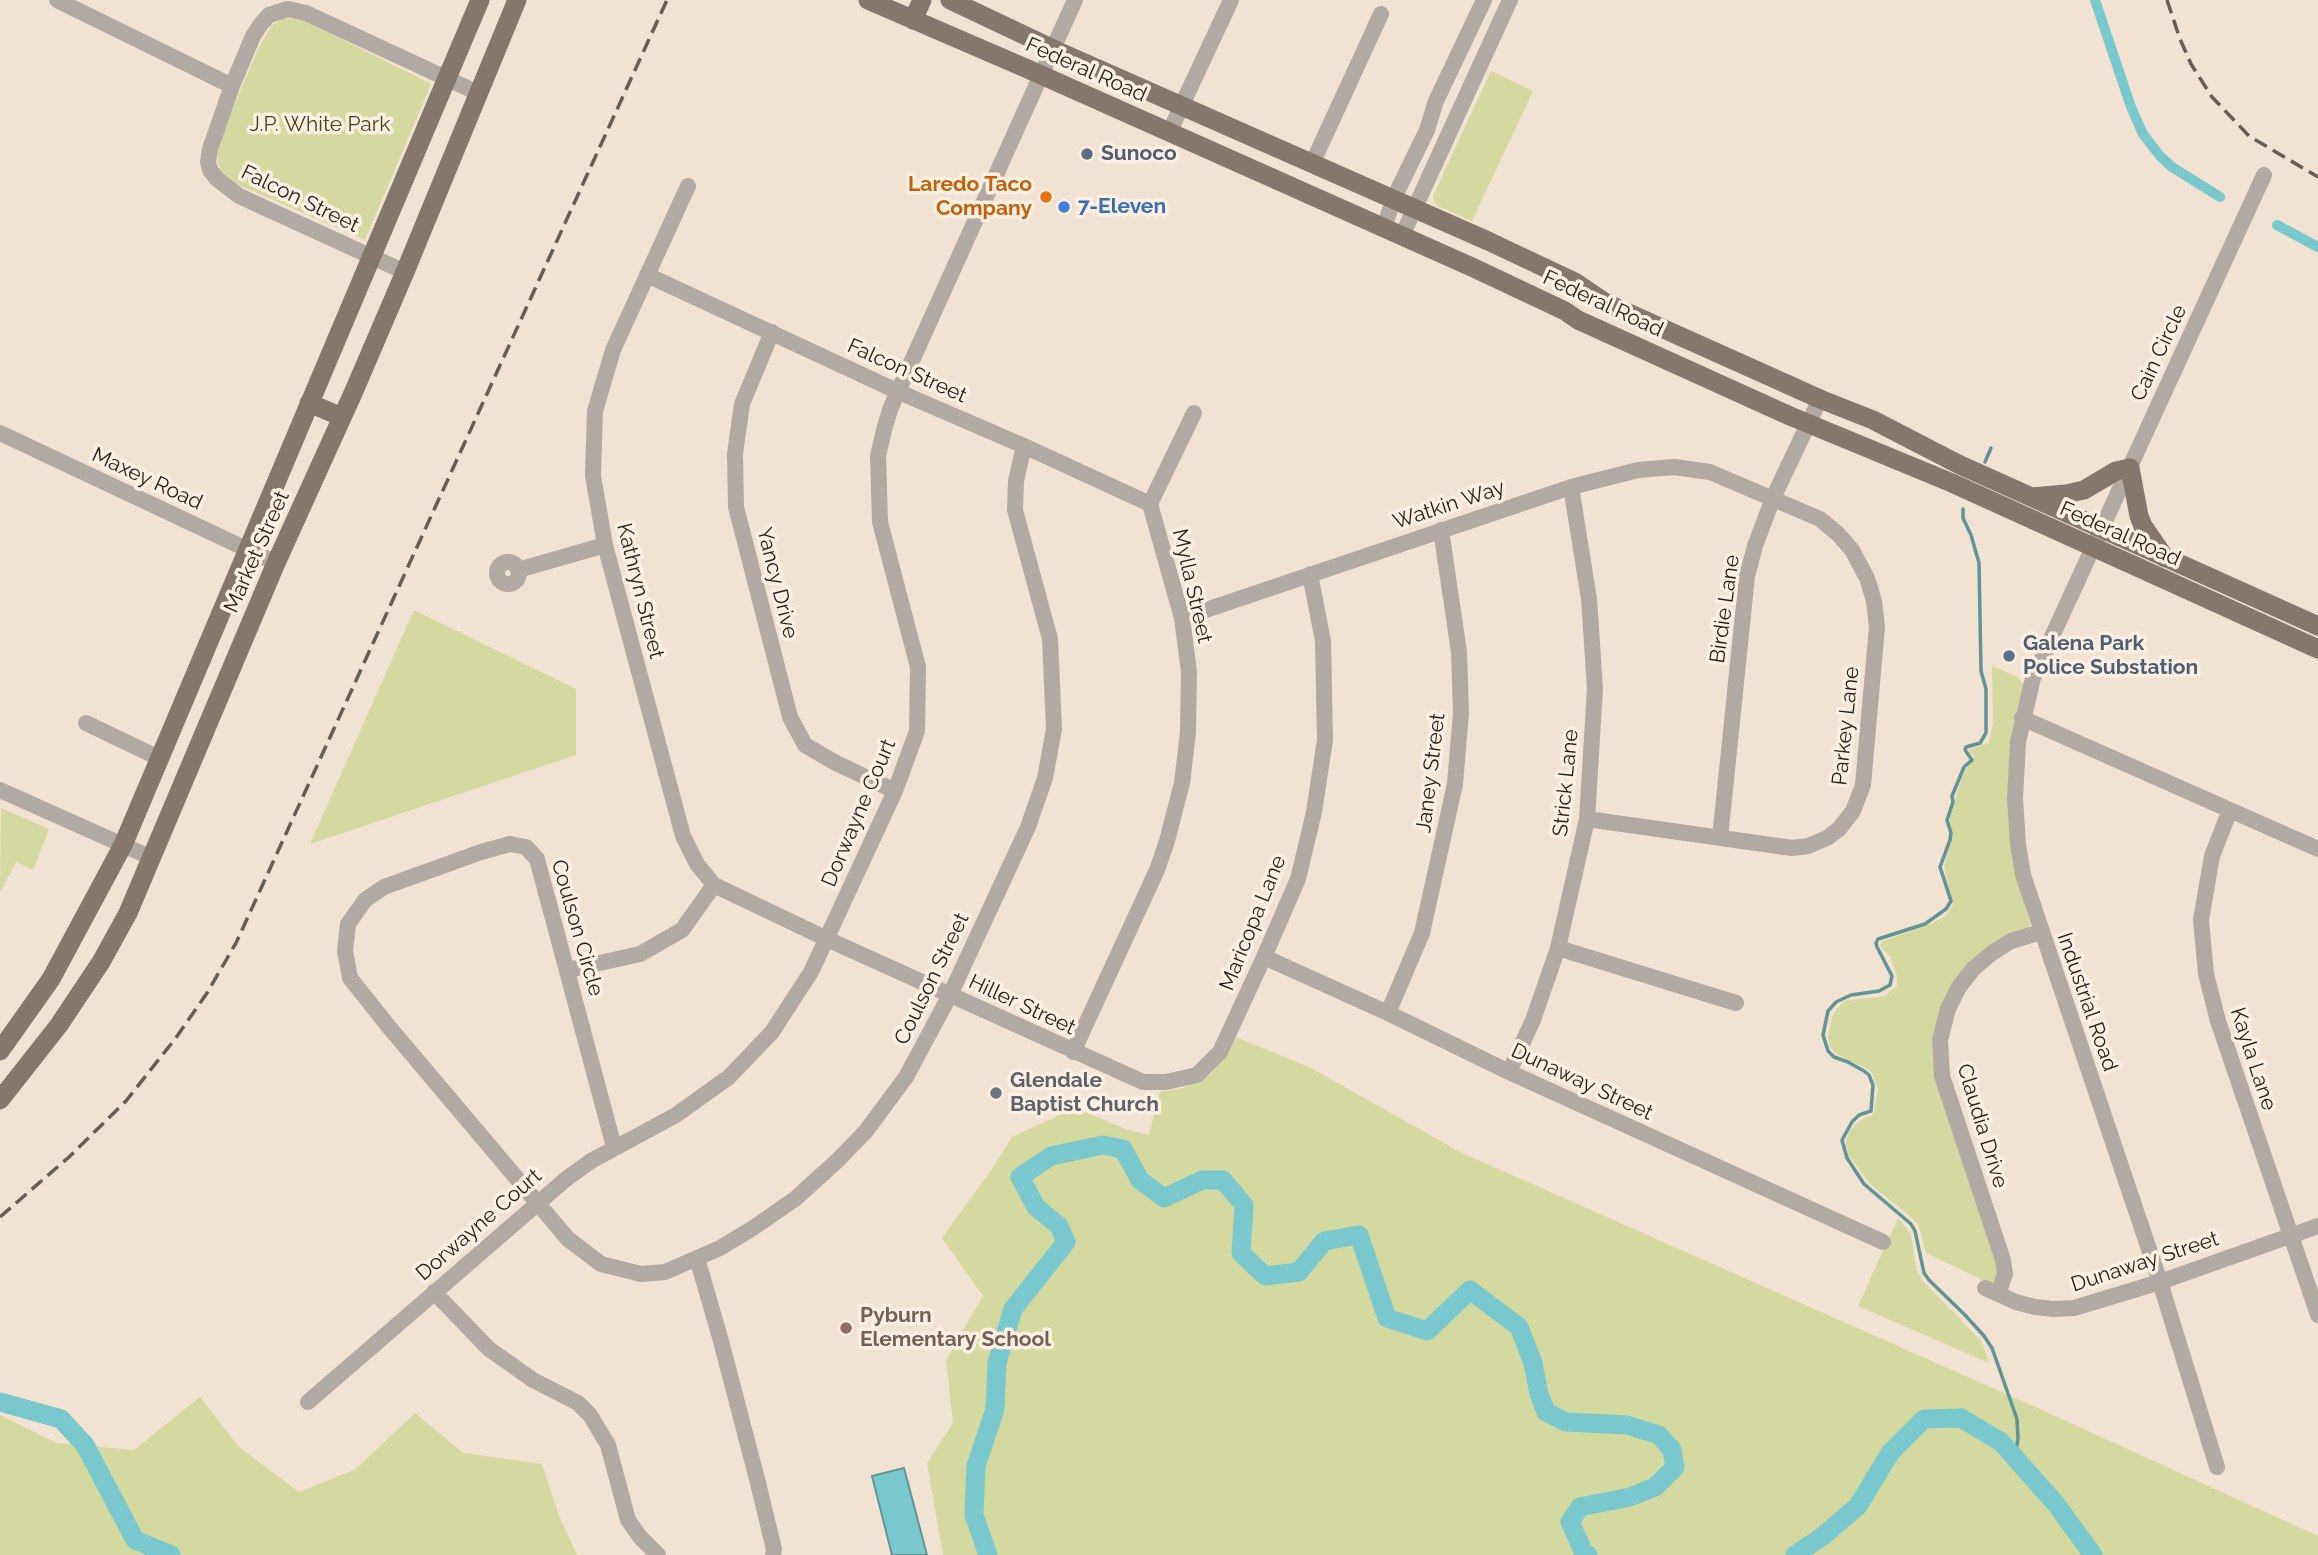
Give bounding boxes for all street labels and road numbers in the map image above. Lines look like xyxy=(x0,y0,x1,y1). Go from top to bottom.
street label: Federal Road xyxy=(1022,32,1150,108)
street label: Falcon Street xyxy=(237,160,363,238)
street label: Federal Road xyxy=(1539,265,1667,343)
street label: Cain Circle xyxy=(2126,301,2192,405)
street label: Falcon Street xyxy=(843,333,971,409)
street label: Maxey Road xyxy=(88,442,206,516)
street label: Watkin Way xyxy=(1390,475,1508,535)
street label: Market Street xyxy=(219,487,295,617)
street label: Federal Road xyxy=(2056,496,2184,572)
street label: Kathryn Street xyxy=(611,521,669,661)
street label: Yancy Drive xyxy=(751,525,803,641)
street label: Mylla Street xyxy=(1167,527,1217,645)
street label: Birdie Lane xyxy=(1705,553,1745,665)
street label: Parkey Lane xyxy=(1827,665,1865,787)
street label: Janey Street xyxy=(1411,712,1451,834)
street label: Strick Lane xyxy=(1548,728,1584,838)
street label: Dorwayne Court xyxy=(817,735,901,891)
street label: Maricopa Lane xyxy=(1214,852,1292,994)
street label: Coulson Circle xyxy=(545,857,609,999)
street label: Coulson Street xyxy=(889,909,975,1049)
street label: Industrial Road xyxy=(2051,929,2123,1075)
street label: Hiller Street xyxy=(965,969,1079,1041)
street label: Kayla Lane xyxy=(2225,1004,2281,1114)
street label: Dunaway Street xyxy=(1507,1038,1657,1126)
street label: Claudia Drive xyxy=(1951,1061,2013,1191)
street label: Dorwayne Court xyxy=(411,1164,547,1286)
street label: Dunaway Street xyxy=(2068,1226,2222,1298)

